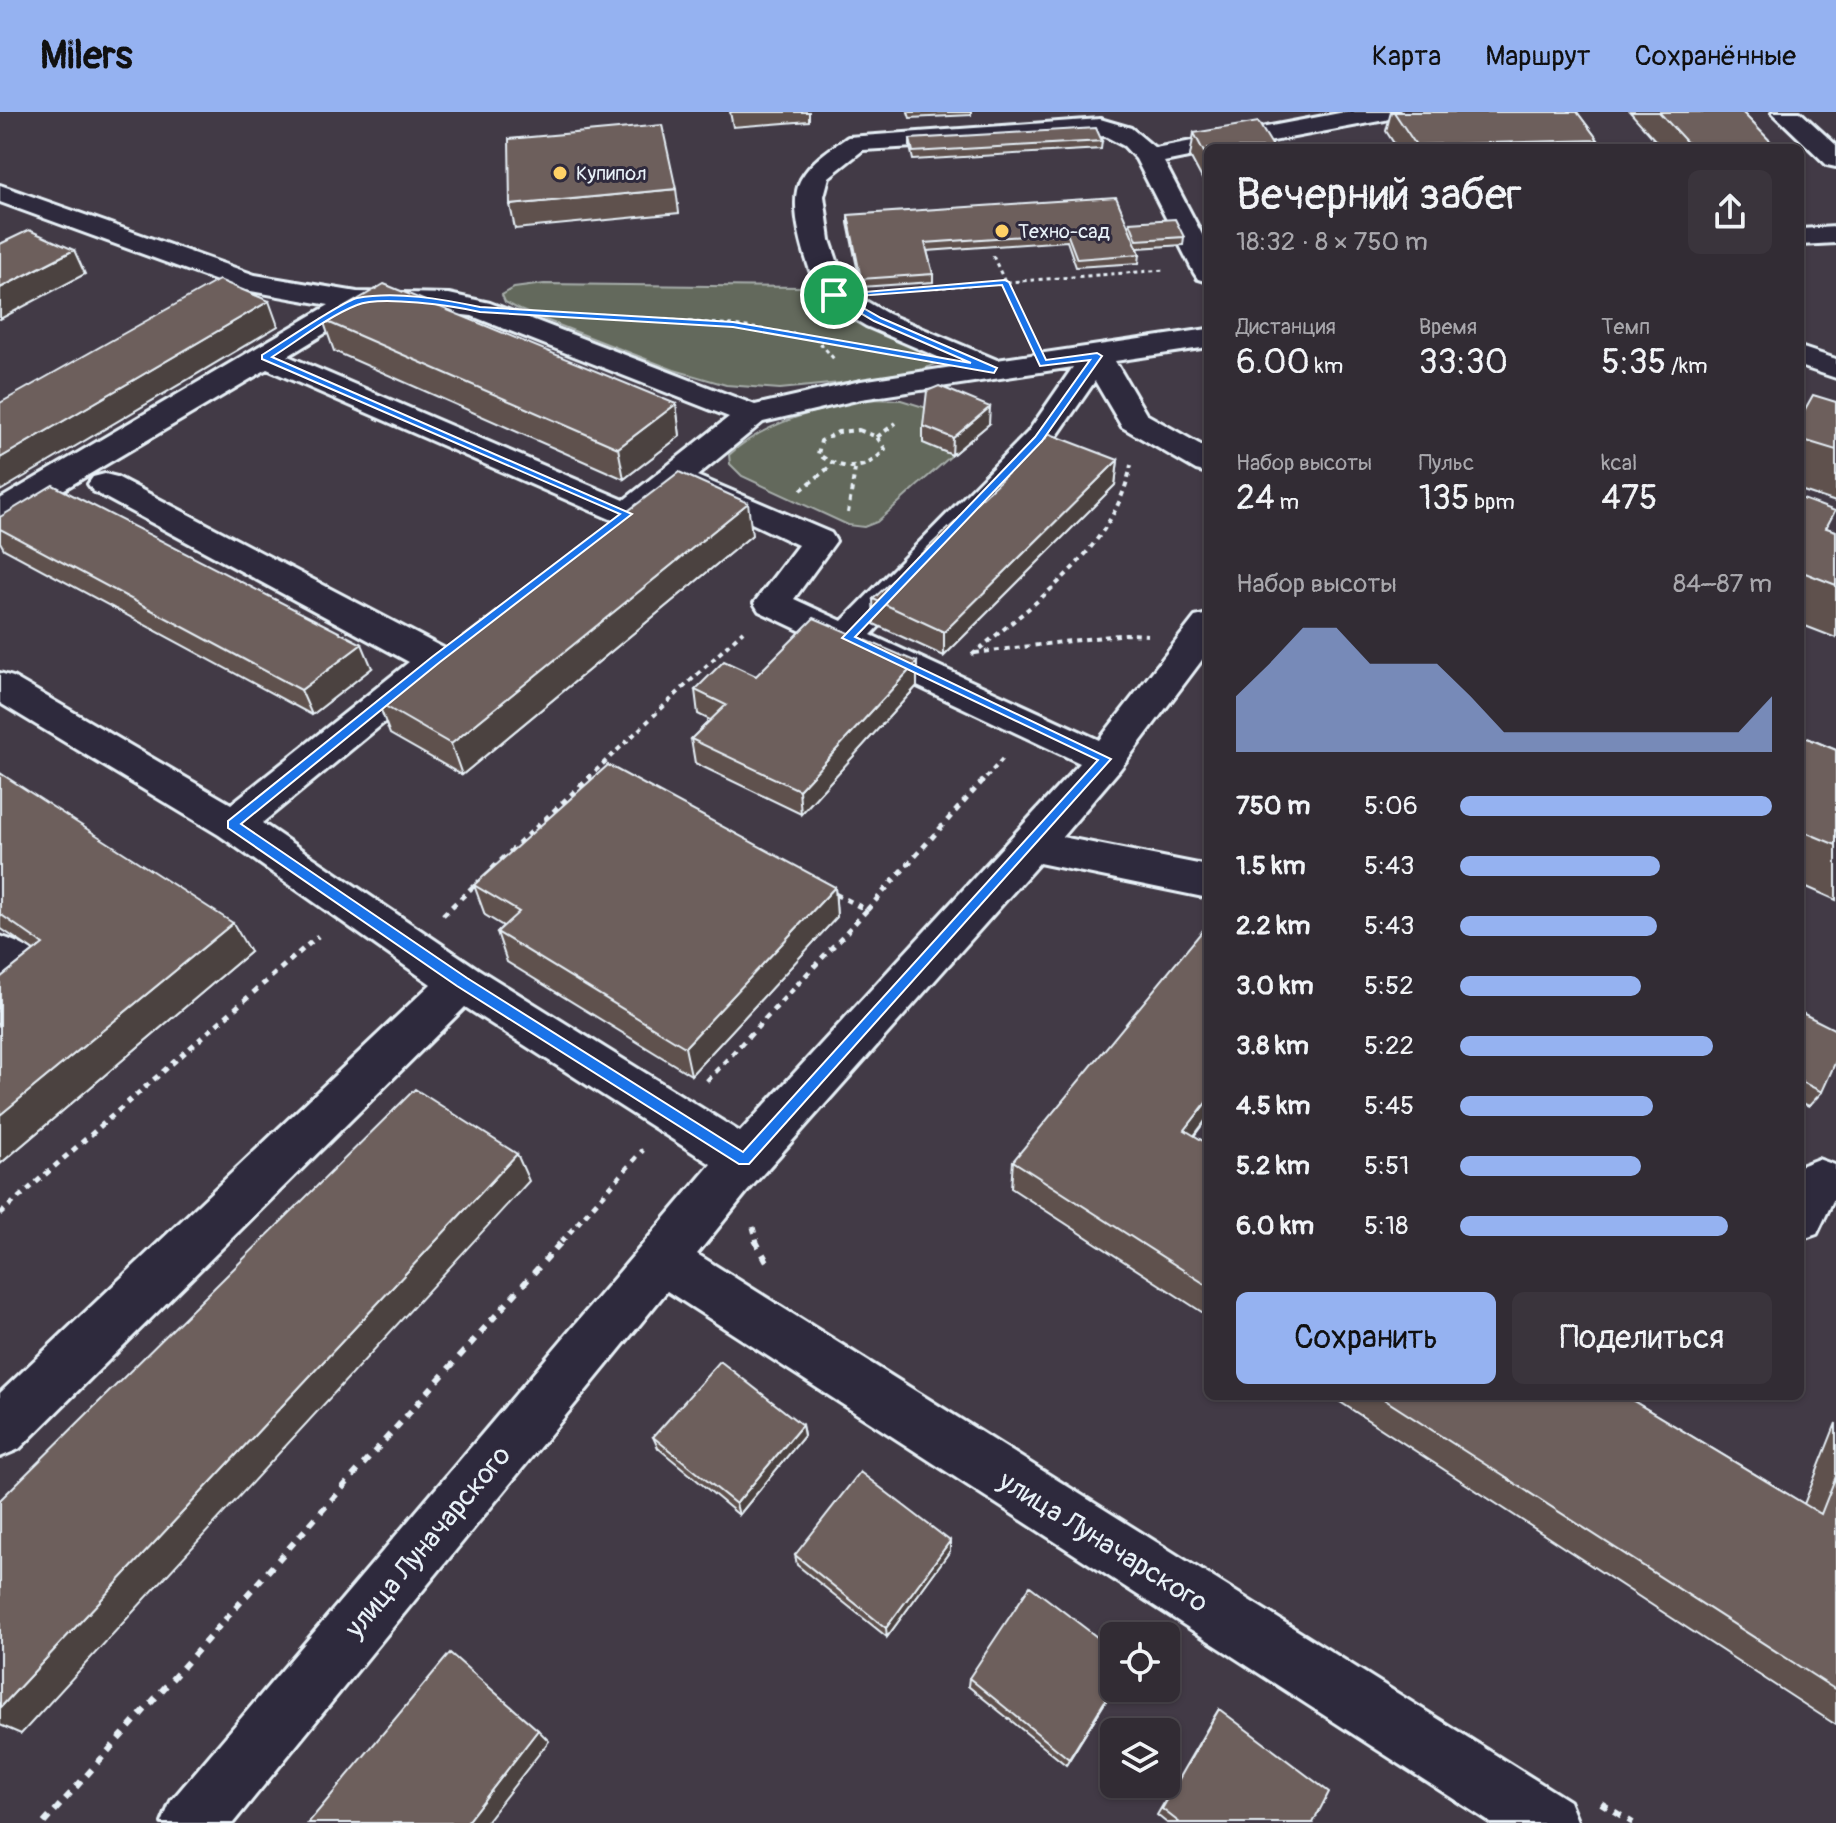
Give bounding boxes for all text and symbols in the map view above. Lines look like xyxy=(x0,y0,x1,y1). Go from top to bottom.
text: Milers xyxy=(40,32,132,80)
text: Карта xyxy=(1372,39,1441,74)
text: Маршрут xyxy=(1485,39,1591,74)
text: Сохранённые xyxy=(1635,39,1796,74)
place label: Купипол xyxy=(576,161,647,186)
marker: Купипол xyxy=(551,164,569,182)
text: Вечерний забег xyxy=(1236,168,1522,223)
button: share xyxy=(1688,170,1772,254)
place label: Техно-сад xyxy=(1018,219,1110,244)
marker: Техно-сад xyxy=(993,222,1011,240)
text: 18:32 · 8 × 750 m xyxy=(1236,226,1428,258)
pin xyxy=(800,261,868,329)
icon: arrive xyxy=(812,273,856,317)
text: Дистанция xyxy=(1236,313,1336,341)
text: Время xyxy=(1419,313,1477,341)
text: Темп xyxy=(1601,313,1650,341)
text: 6.00 xyxy=(1236,341,1310,384)
text: 33:30 xyxy=(1419,341,1508,384)
text: 5:35 xyxy=(1601,341,1666,384)
text: km xyxy=(1310,352,1343,380)
text: /km xyxy=(1666,352,1708,380)
text: Набор высоты xyxy=(1236,449,1372,477)
text: Пульс xyxy=(1419,449,1474,477)
text: kcal xyxy=(1601,449,1637,477)
text: 24 xyxy=(1236,477,1275,520)
text: 135 xyxy=(1419,477,1469,520)
text: 475 xyxy=(1601,477,1657,520)
text: m xyxy=(1275,488,1299,516)
text: bpm xyxy=(1469,488,1515,516)
text: Набор высоты xyxy=(1236,568,1397,600)
text: 84–87 m xyxy=(1673,568,1772,600)
text: 750 m xyxy=(1236,790,1310,822)
text: 5:06 xyxy=(1364,790,1418,822)
text: 1.5 km xyxy=(1236,850,1306,882)
text: 5:43 xyxy=(1364,850,1415,882)
text: 2.2 km xyxy=(1236,910,1310,942)
text: 5:43 xyxy=(1364,910,1415,942)
text: 3.0 km xyxy=(1236,970,1314,1002)
text: 5:52 xyxy=(1364,970,1414,1002)
text: 3.8 km xyxy=(1236,1030,1309,1062)
text: 5:22 xyxy=(1364,1030,1414,1062)
text: 4.5 km xyxy=(1236,1090,1310,1122)
text: 5:45 xyxy=(1364,1090,1414,1122)
text: 5.2 km xyxy=(1236,1150,1310,1182)
text: 5:51 xyxy=(1364,1150,1409,1182)
text: 6.0 km xyxy=(1236,1210,1314,1242)
text: 5:18 xyxy=(1364,1210,1408,1242)
button: Сохранить xyxy=(1236,1292,1496,1384)
button: Поделиться xyxy=(1512,1292,1772,1384)
street label: улица Луначарского xyxy=(337,1439,519,1646)
street label: улица Луначарского xyxy=(991,1463,1214,1621)
map controls xyxy=(1100,1622,1180,1798)
button: locate xyxy=(1100,1622,1180,1702)
button: layers xyxy=(1100,1718,1180,1798)

